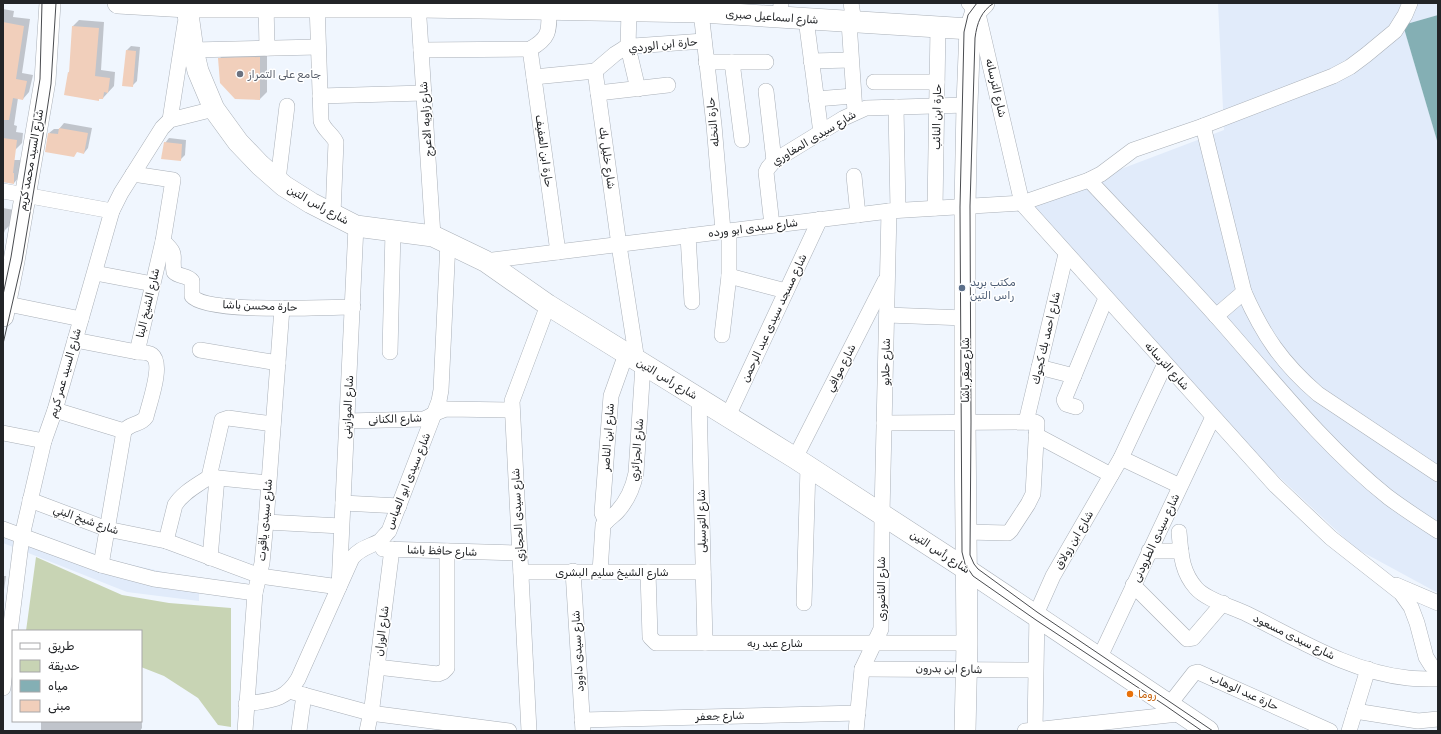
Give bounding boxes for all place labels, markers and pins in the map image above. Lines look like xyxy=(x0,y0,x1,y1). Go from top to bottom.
place label: جامع على التمراز xyxy=(247,68,321,83)
marker: جامع على التمراز xyxy=(235,69,245,79)
place label: مكتب بريد راس التين xyxy=(970,276,1016,302)
marker: مكتب بريد راس التين xyxy=(957,283,967,293)
place label: روما xyxy=(1138,688,1157,702)
marker: روما xyxy=(1125,689,1135,699)

